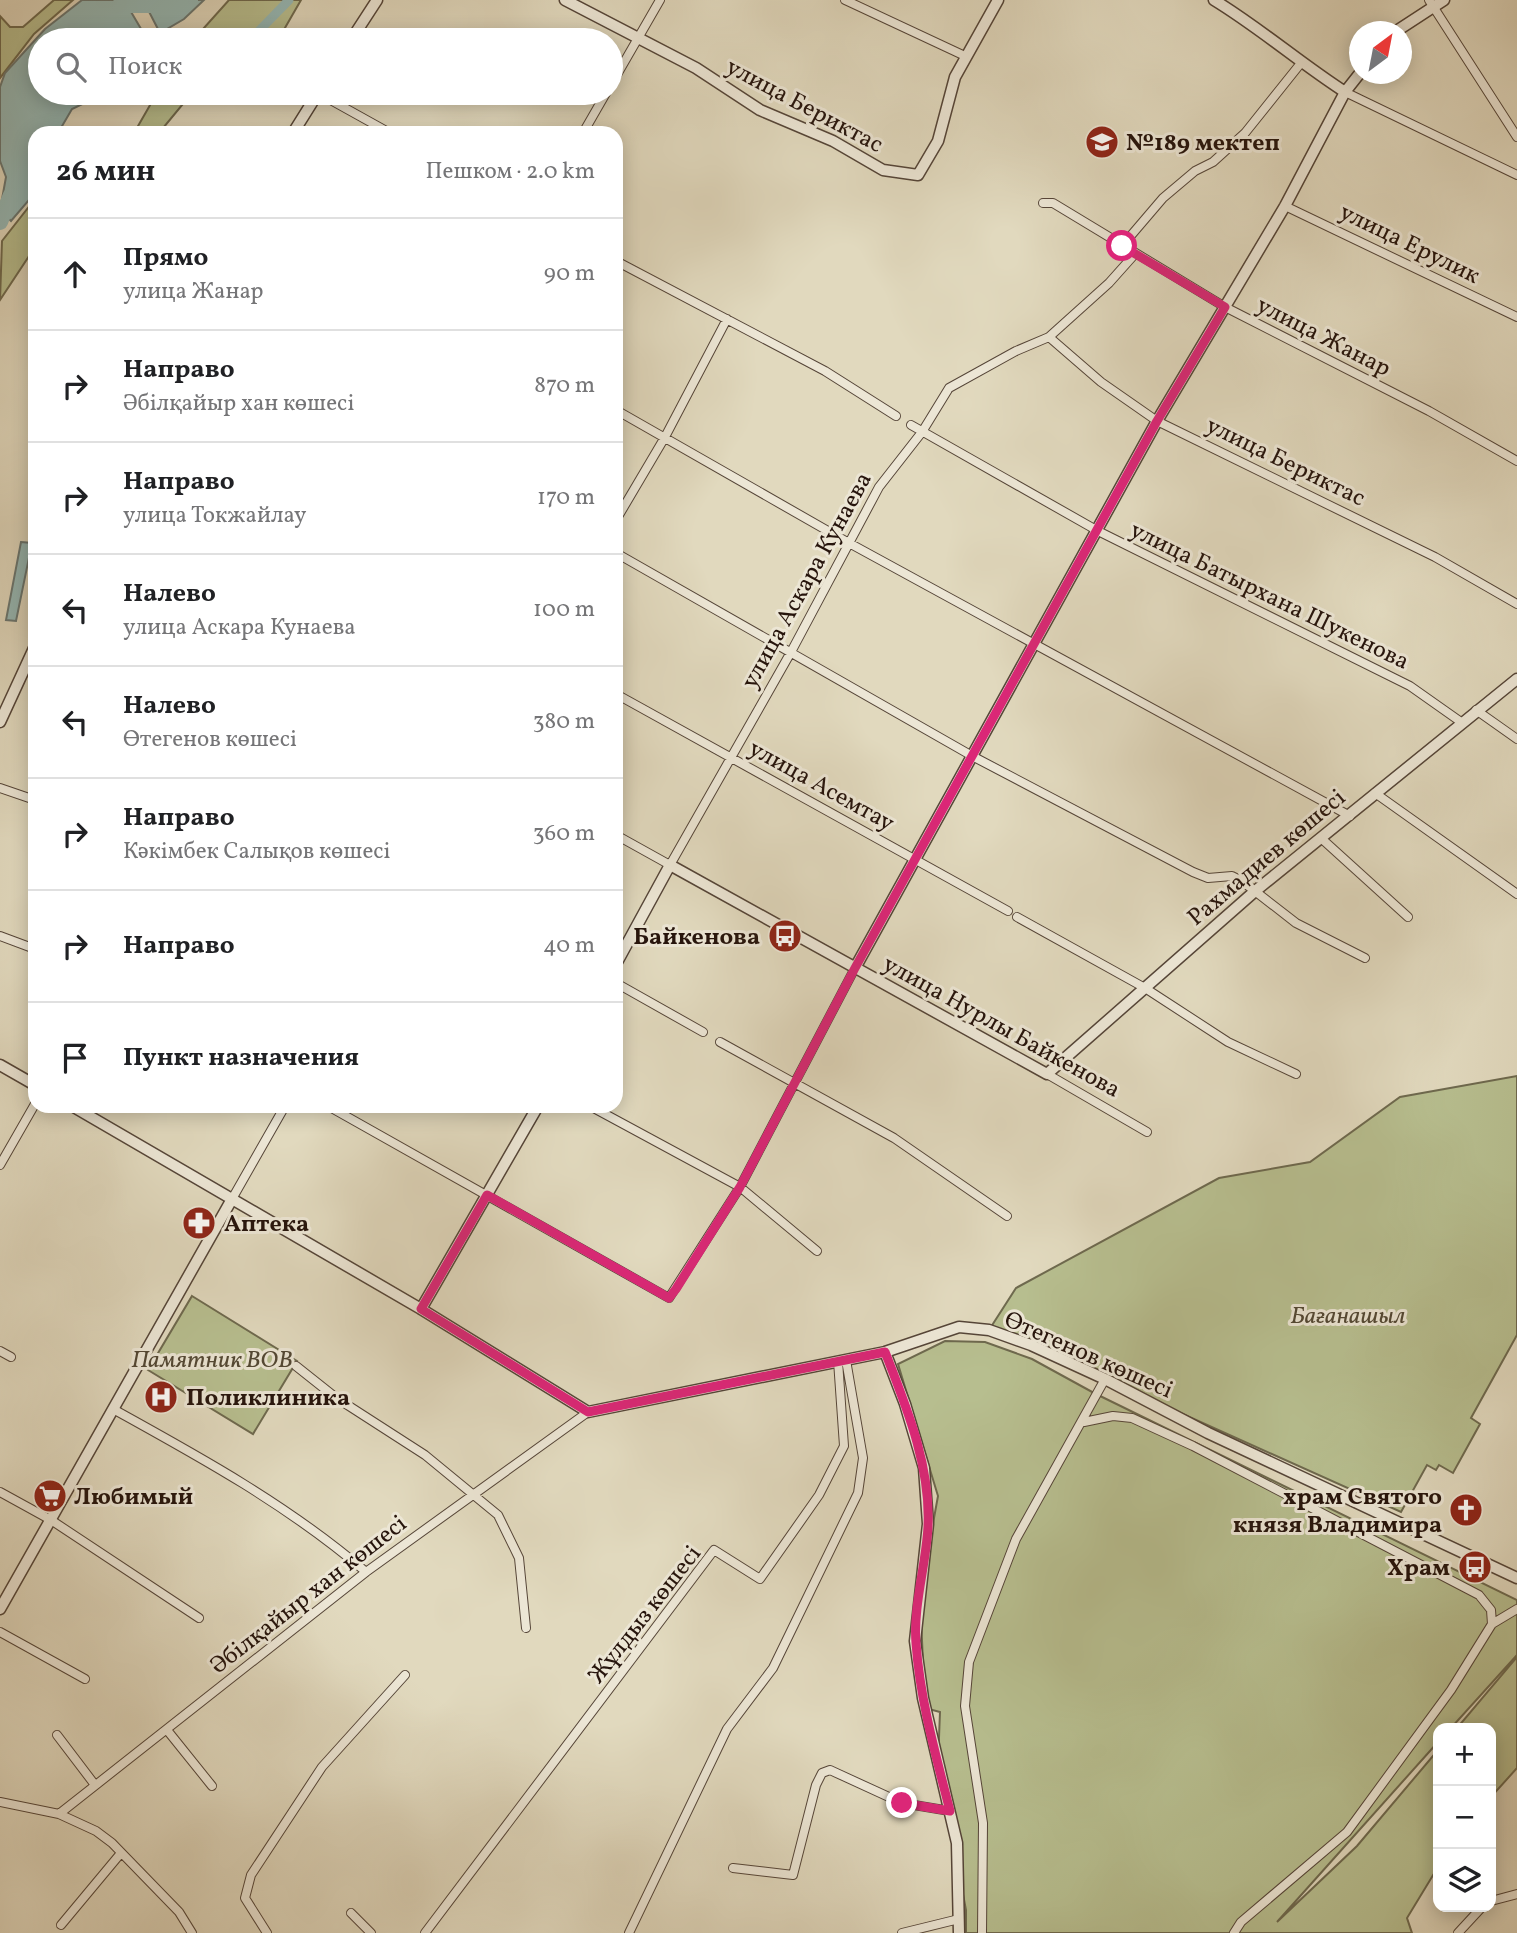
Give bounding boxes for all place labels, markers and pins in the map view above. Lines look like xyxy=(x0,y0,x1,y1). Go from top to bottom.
school or university icon: №189 мектеп xyxy=(1083,123,1121,161)
place label: №189 мектеп xyxy=(1126,127,1280,161)
bus stop icon: Байкенова xyxy=(766,917,804,955)
place label: Байкенова xyxy=(633,921,760,955)
pharmacy icon: Аптека xyxy=(180,1204,218,1242)
place label: Аптека xyxy=(224,1208,309,1242)
hospital icon: Поликлиника xyxy=(142,1378,180,1416)
place label: Поликлиника xyxy=(186,1382,350,1416)
supermarket icon: Любимый xyxy=(31,1477,69,1515)
place label: Любимый xyxy=(74,1481,193,1515)
place label: храм Святого князя Владимира xyxy=(1233,1481,1442,1543)
church icon: храм Святого князя Владимира xyxy=(1447,1491,1485,1529)
bus stop icon: Храм xyxy=(1456,1548,1494,1586)
place label: Храм xyxy=(1387,1552,1450,1586)

